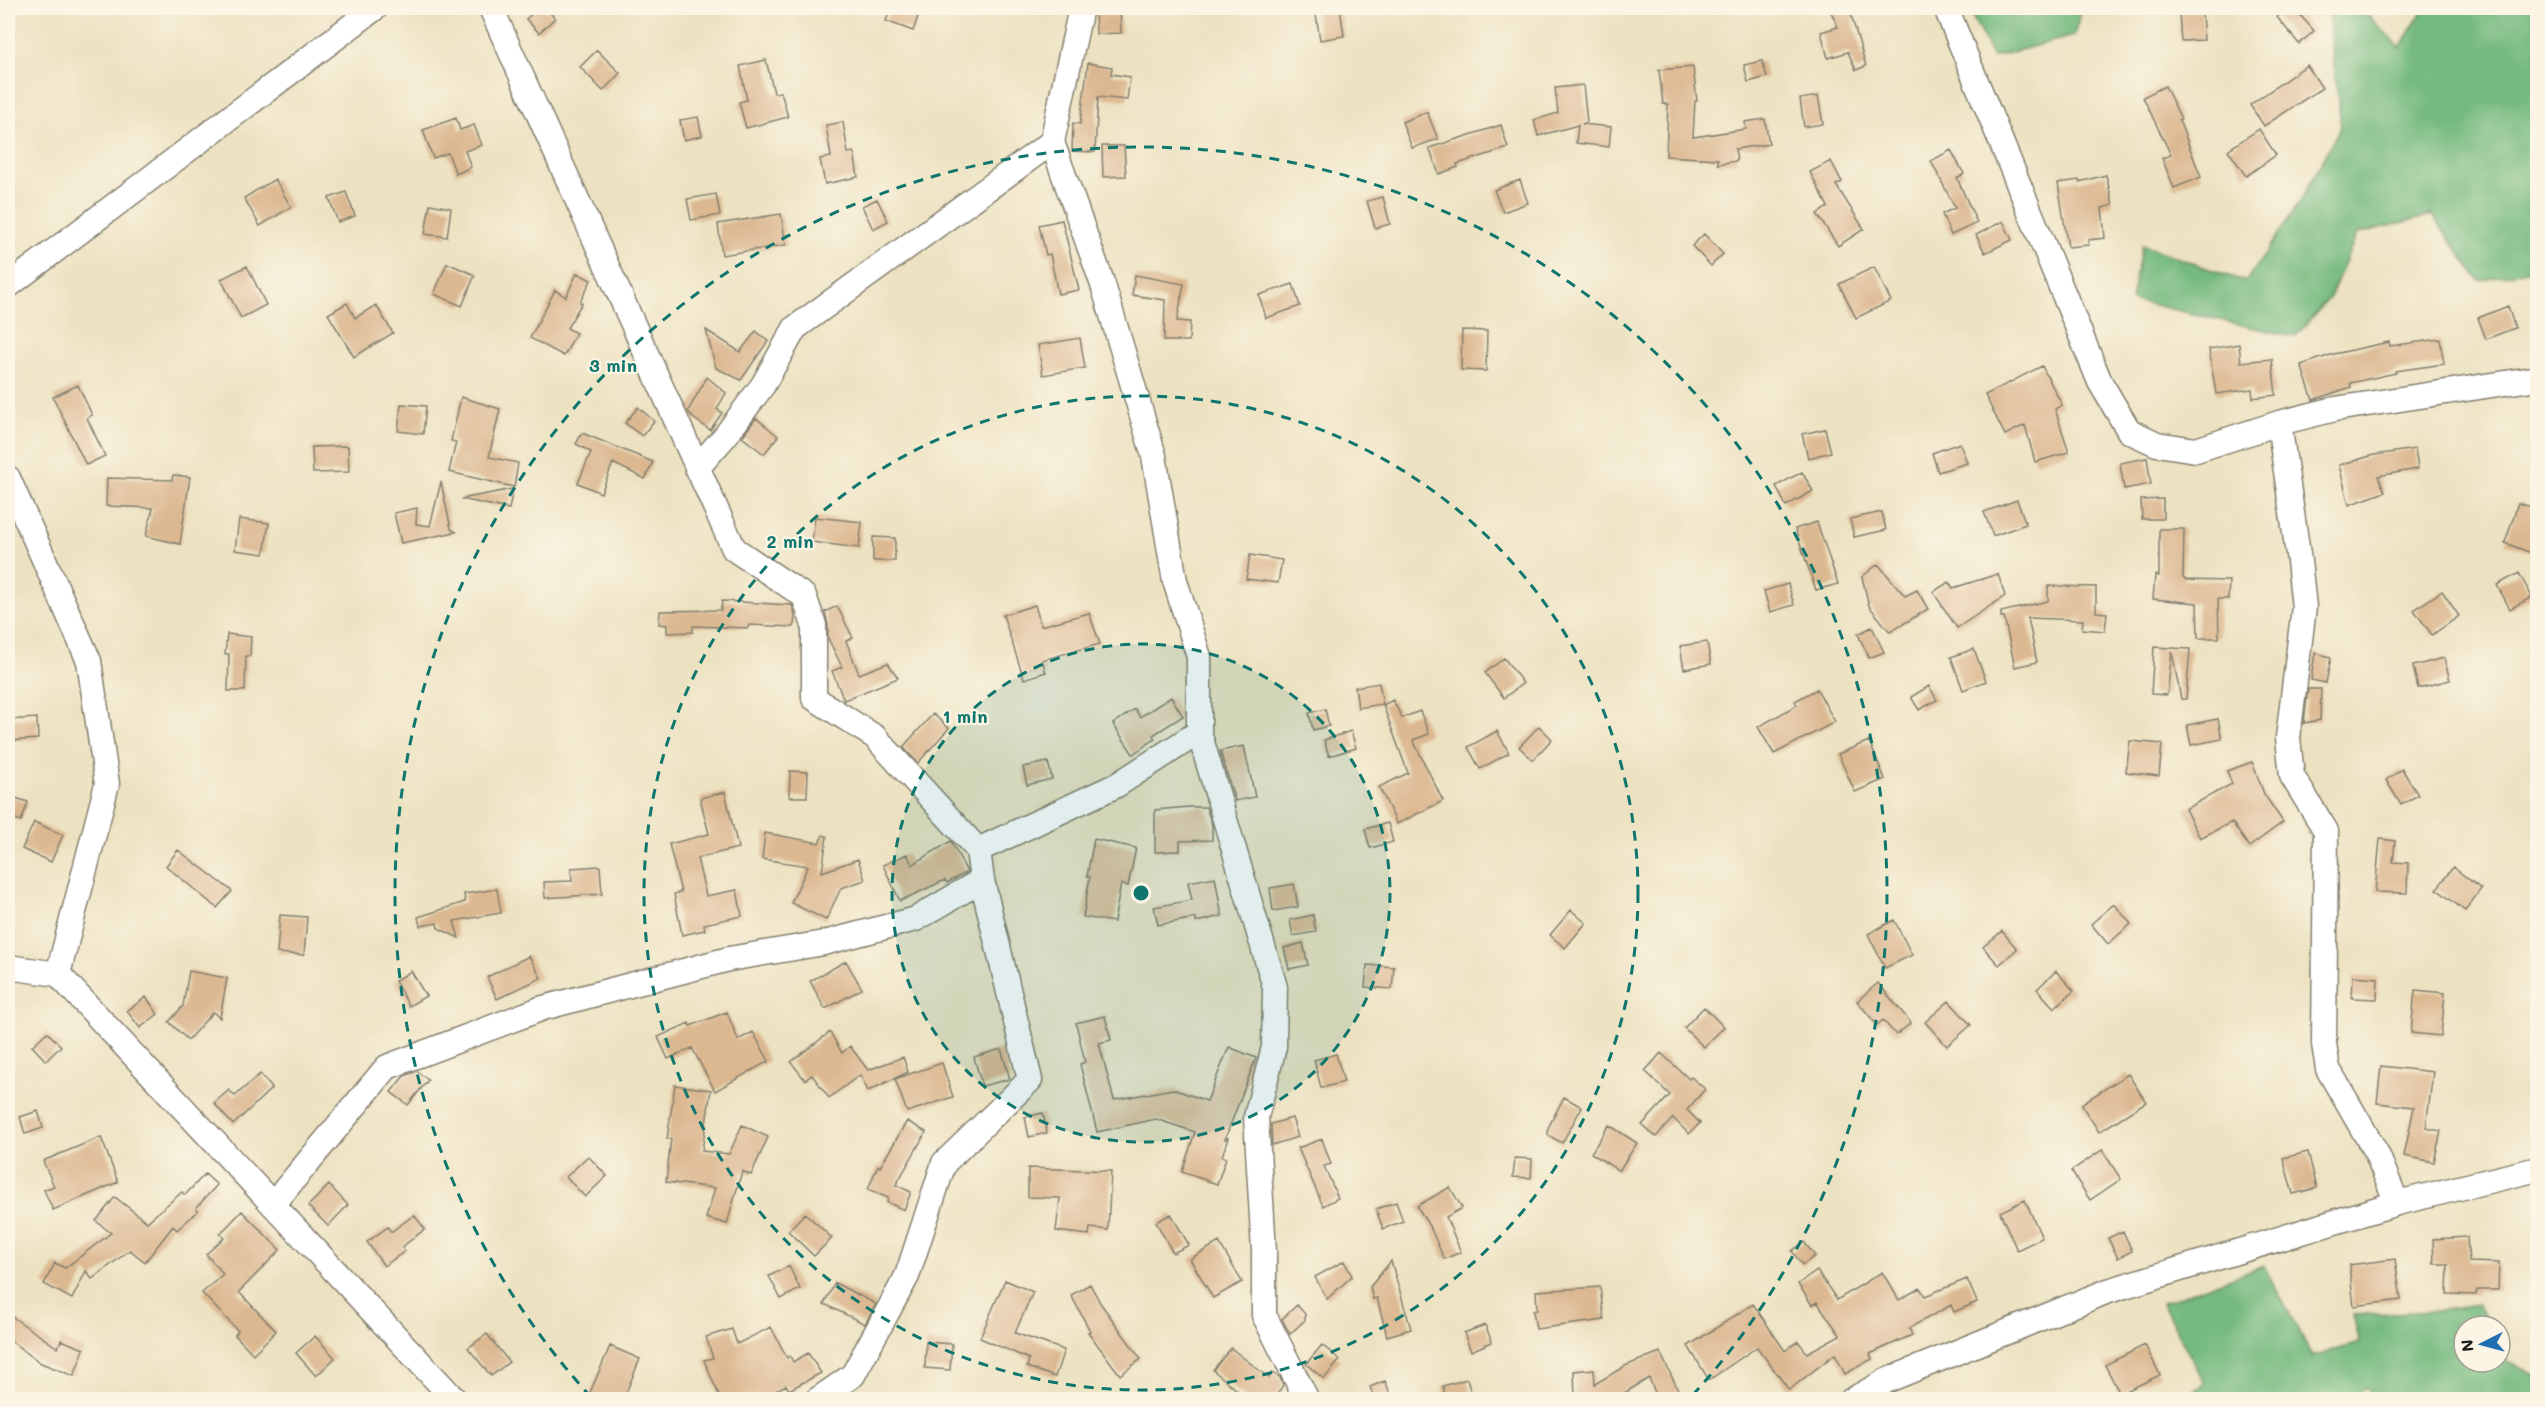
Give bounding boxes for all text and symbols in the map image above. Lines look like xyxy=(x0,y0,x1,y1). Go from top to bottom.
text: 3 min xyxy=(589,353,637,377)
text: 2 min xyxy=(766,529,814,553)
text: 1 min xyxy=(942,704,988,728)
centre of rings xyxy=(1131,883,1151,903)
north arrow xyxy=(2452,1314,2512,1374)
text: N xyxy=(2456,1338,2478,1353)

